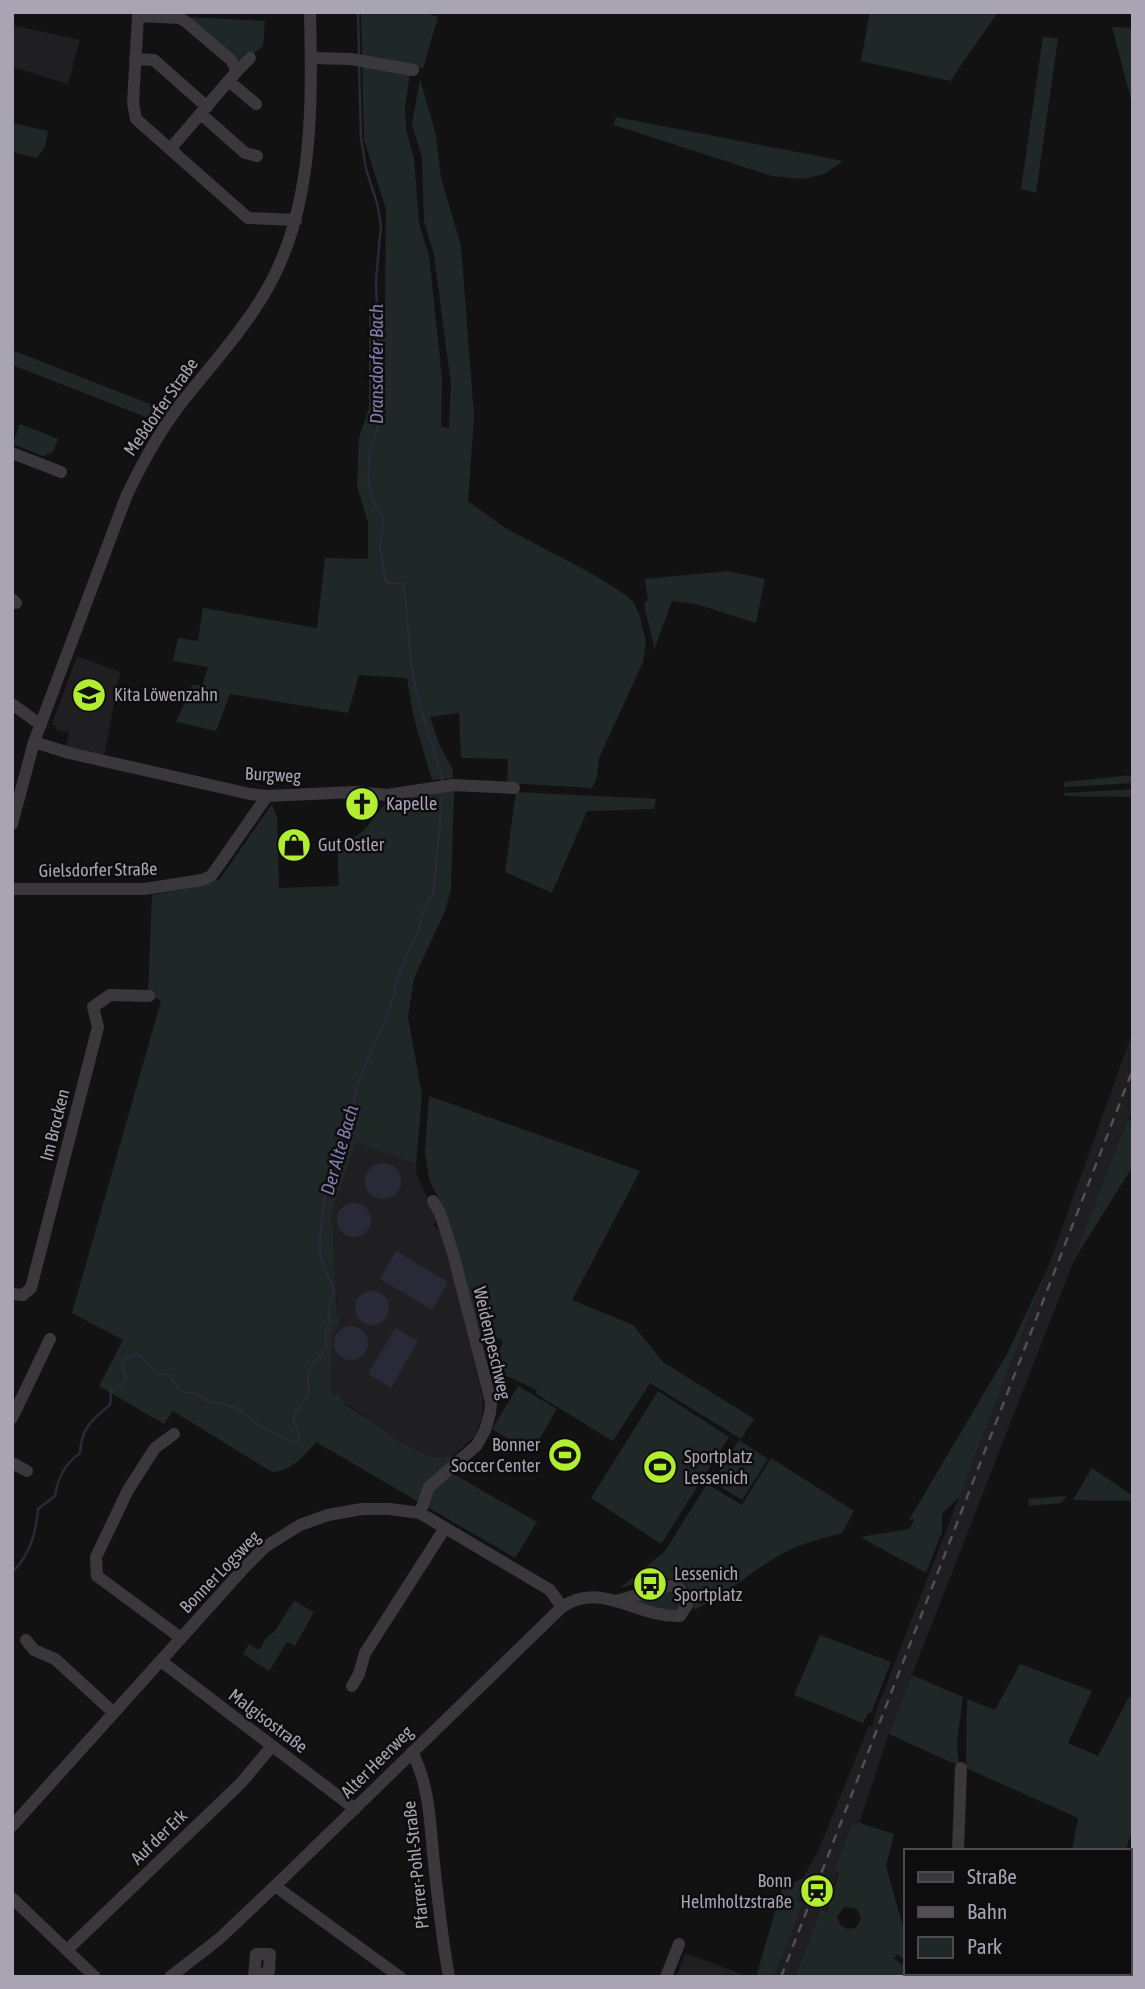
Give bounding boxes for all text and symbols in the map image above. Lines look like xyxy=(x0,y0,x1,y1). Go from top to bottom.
water label: Dransdorfer Bach xyxy=(365,304,387,424)
street label: Meßdorfer Straße xyxy=(119,354,202,460)
school or university icon: Kita Löwenzahn xyxy=(70,676,108,714)
place label: Kita Löwenzahn xyxy=(114,684,218,705)
street label: Burgweg xyxy=(244,763,302,786)
church icon: Kapelle xyxy=(343,785,381,823)
place label: Kapelle xyxy=(386,793,437,814)
shop icon: Gut Ostler xyxy=(275,826,313,864)
place label: Gut Ostler xyxy=(318,834,385,855)
street label: Gielsdorfer Straße xyxy=(38,858,158,881)
street label: Im Brocken xyxy=(35,1087,74,1163)
water label: Der Alte Bach xyxy=(316,1103,362,1197)
street label: Weidenpeschweg xyxy=(469,1284,516,1402)
place label: Bonner Soccer Center xyxy=(451,1434,541,1476)
sports icon: Bonner Soccer Center xyxy=(546,1436,584,1474)
place label: Sportplatz Lessenich xyxy=(684,1446,753,1488)
sports icon: Sportplatz Lessenich xyxy=(641,1448,679,1486)
street label: Bonner Logsweg xyxy=(175,1526,264,1617)
place label: Lessenich Sportplatz xyxy=(674,1563,743,1605)
bus stop icon: Lessenich Sportplatz xyxy=(631,1565,669,1603)
street label: Malgisostraße xyxy=(225,1684,312,1757)
street label: Alter Heerweg xyxy=(336,1721,417,1802)
street label: Pfarrer-Pohl-Straße xyxy=(398,1800,433,1930)
street label: Auf der Erk xyxy=(126,1805,191,1869)
legend xyxy=(904,1849,1131,1975)
text: Straße xyxy=(967,1864,1017,1888)
place label: Bonn Helmholtzstraße xyxy=(681,1870,792,1912)
station icon: Bonn Helmholtzstraße xyxy=(798,1872,836,1910)
text: Bahn xyxy=(967,1899,1007,1923)
text: Park xyxy=(967,1934,1002,1958)

